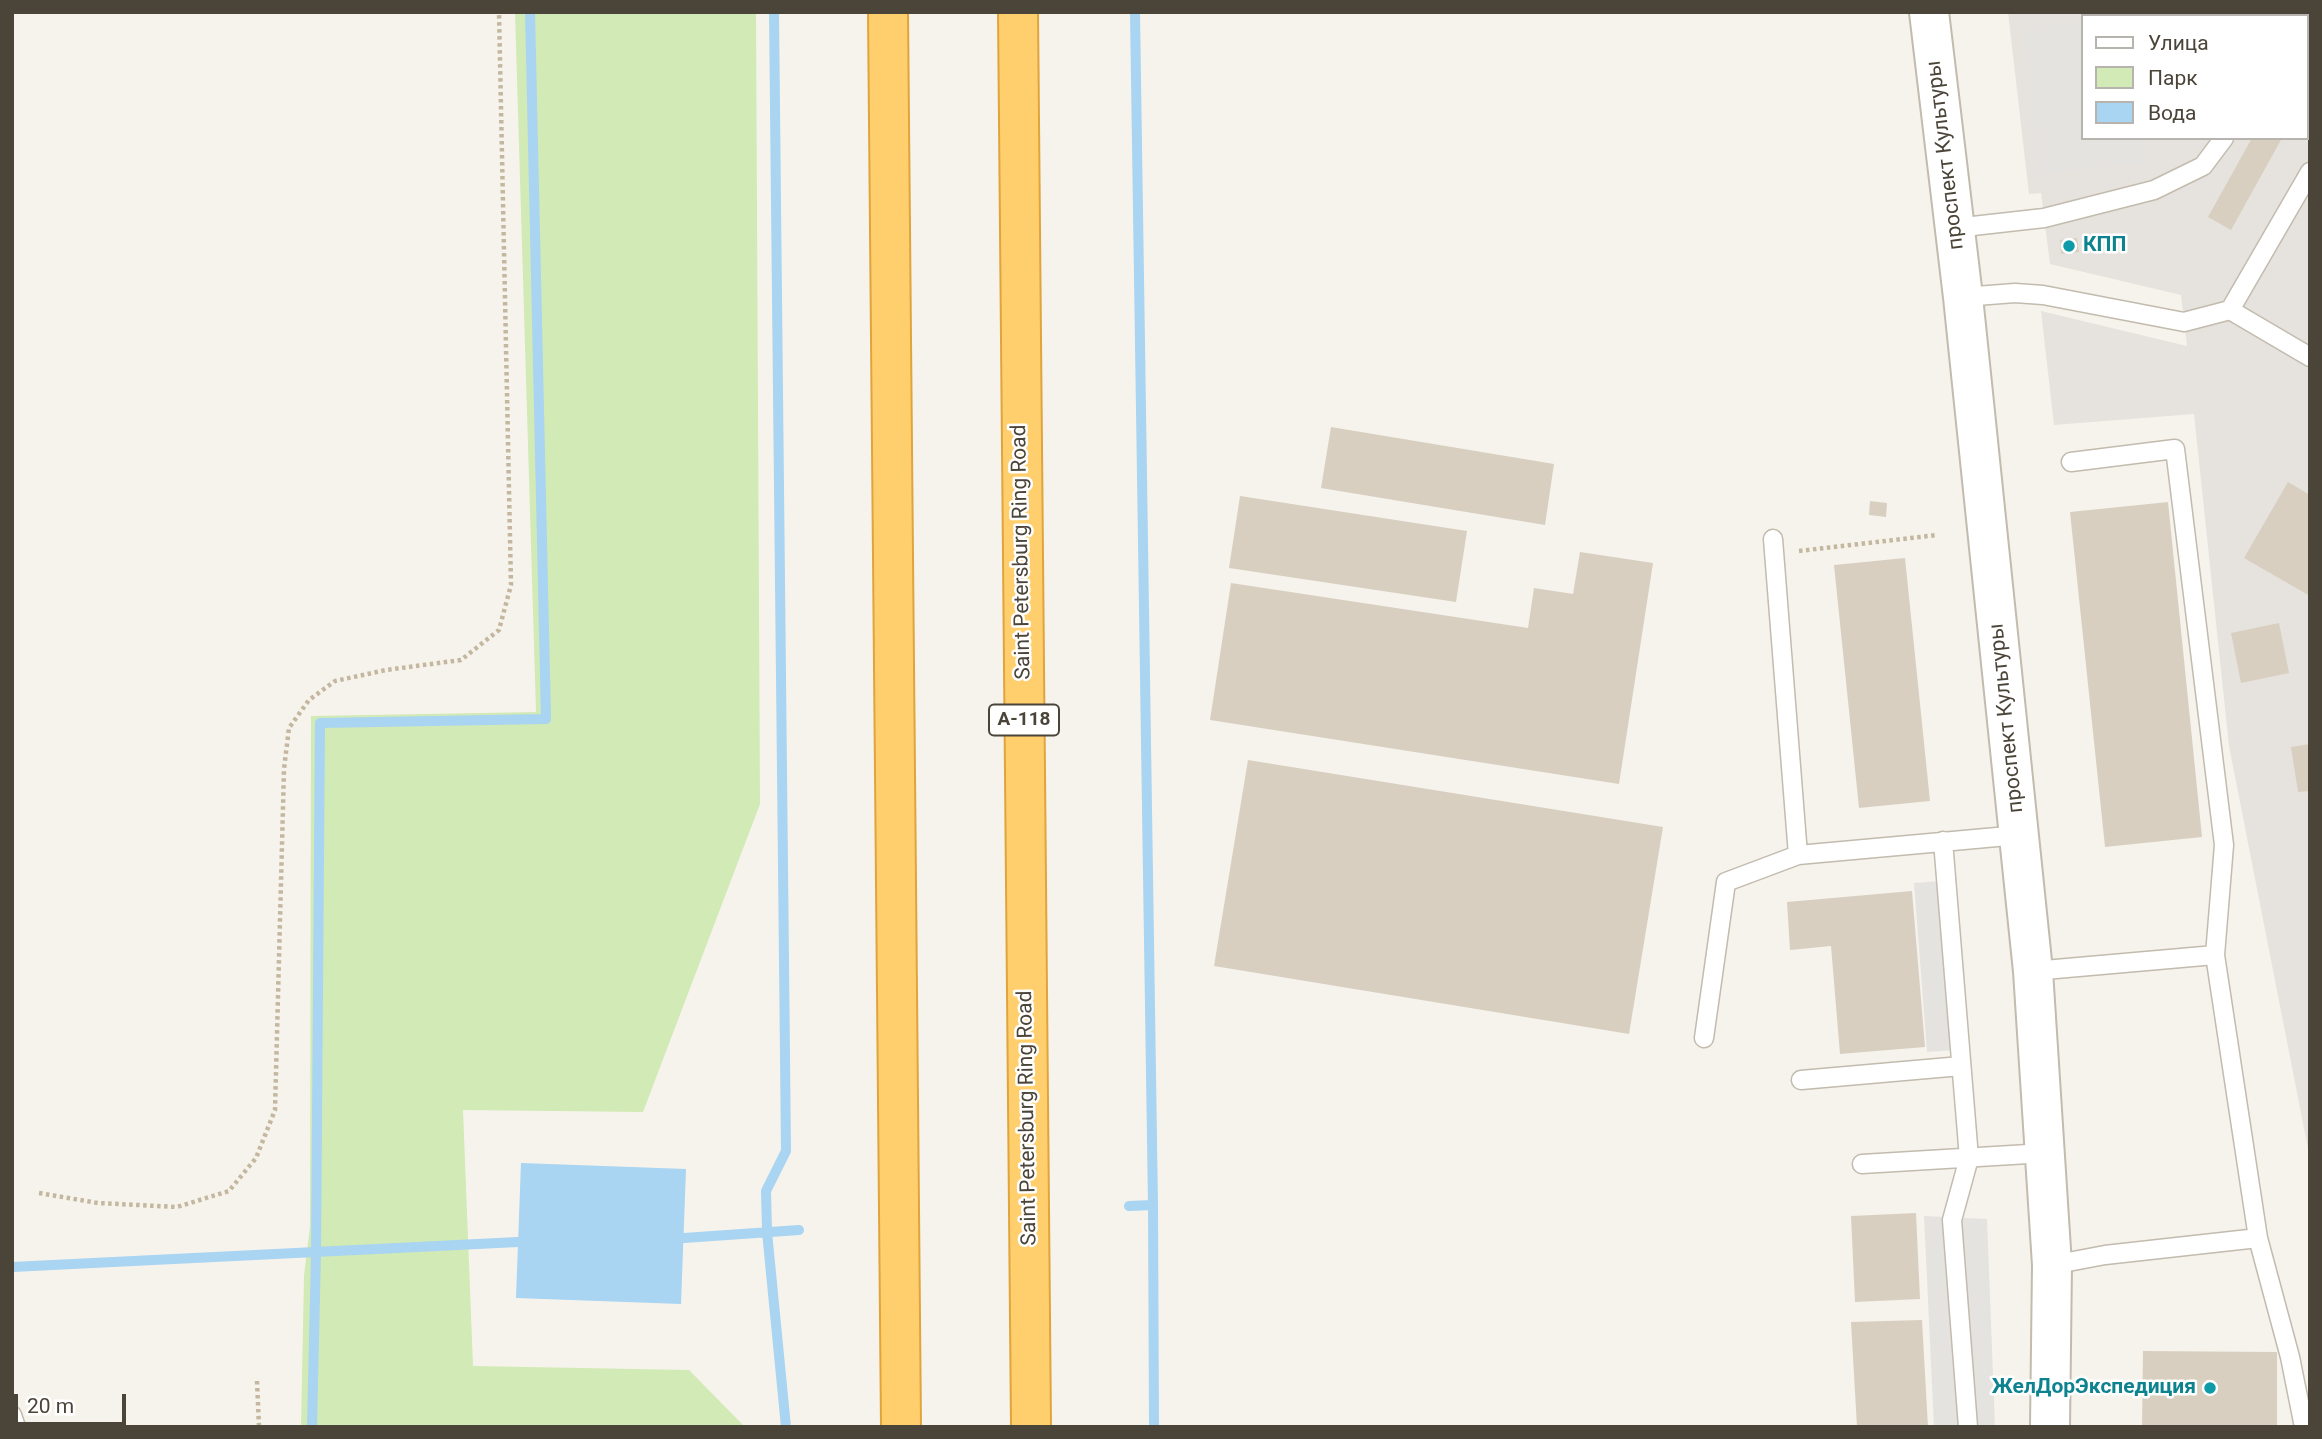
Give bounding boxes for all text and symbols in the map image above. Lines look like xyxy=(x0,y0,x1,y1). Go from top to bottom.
legend xyxy=(2080,14,2308,140)
text: Улица xyxy=(2148,31,2209,55)
street label: проспект Культуры xyxy=(1922,59,1970,251)
text: Парк xyxy=(2148,66,2198,90)
text: Вода xyxy=(2148,101,2196,125)
place label: КПП xyxy=(2083,233,2126,259)
marker: КПП xyxy=(2061,238,2077,254)
street label: Saint Petersburg Ring Road xyxy=(1007,424,1037,680)
street label: проспект Культуры xyxy=(1985,622,2029,814)
road number: А-118 xyxy=(989,705,1059,736)
street label: Saint Petersburg Ring Road xyxy=(1013,990,1043,1246)
place label: ЖелДорЭкспедиция xyxy=(1992,1375,2196,1401)
scale bar xyxy=(18,1380,130,1424)
marker: ЖелДорЭкспедиция xyxy=(2202,1380,2218,1396)
text: 20 m xyxy=(27,1394,74,1418)

